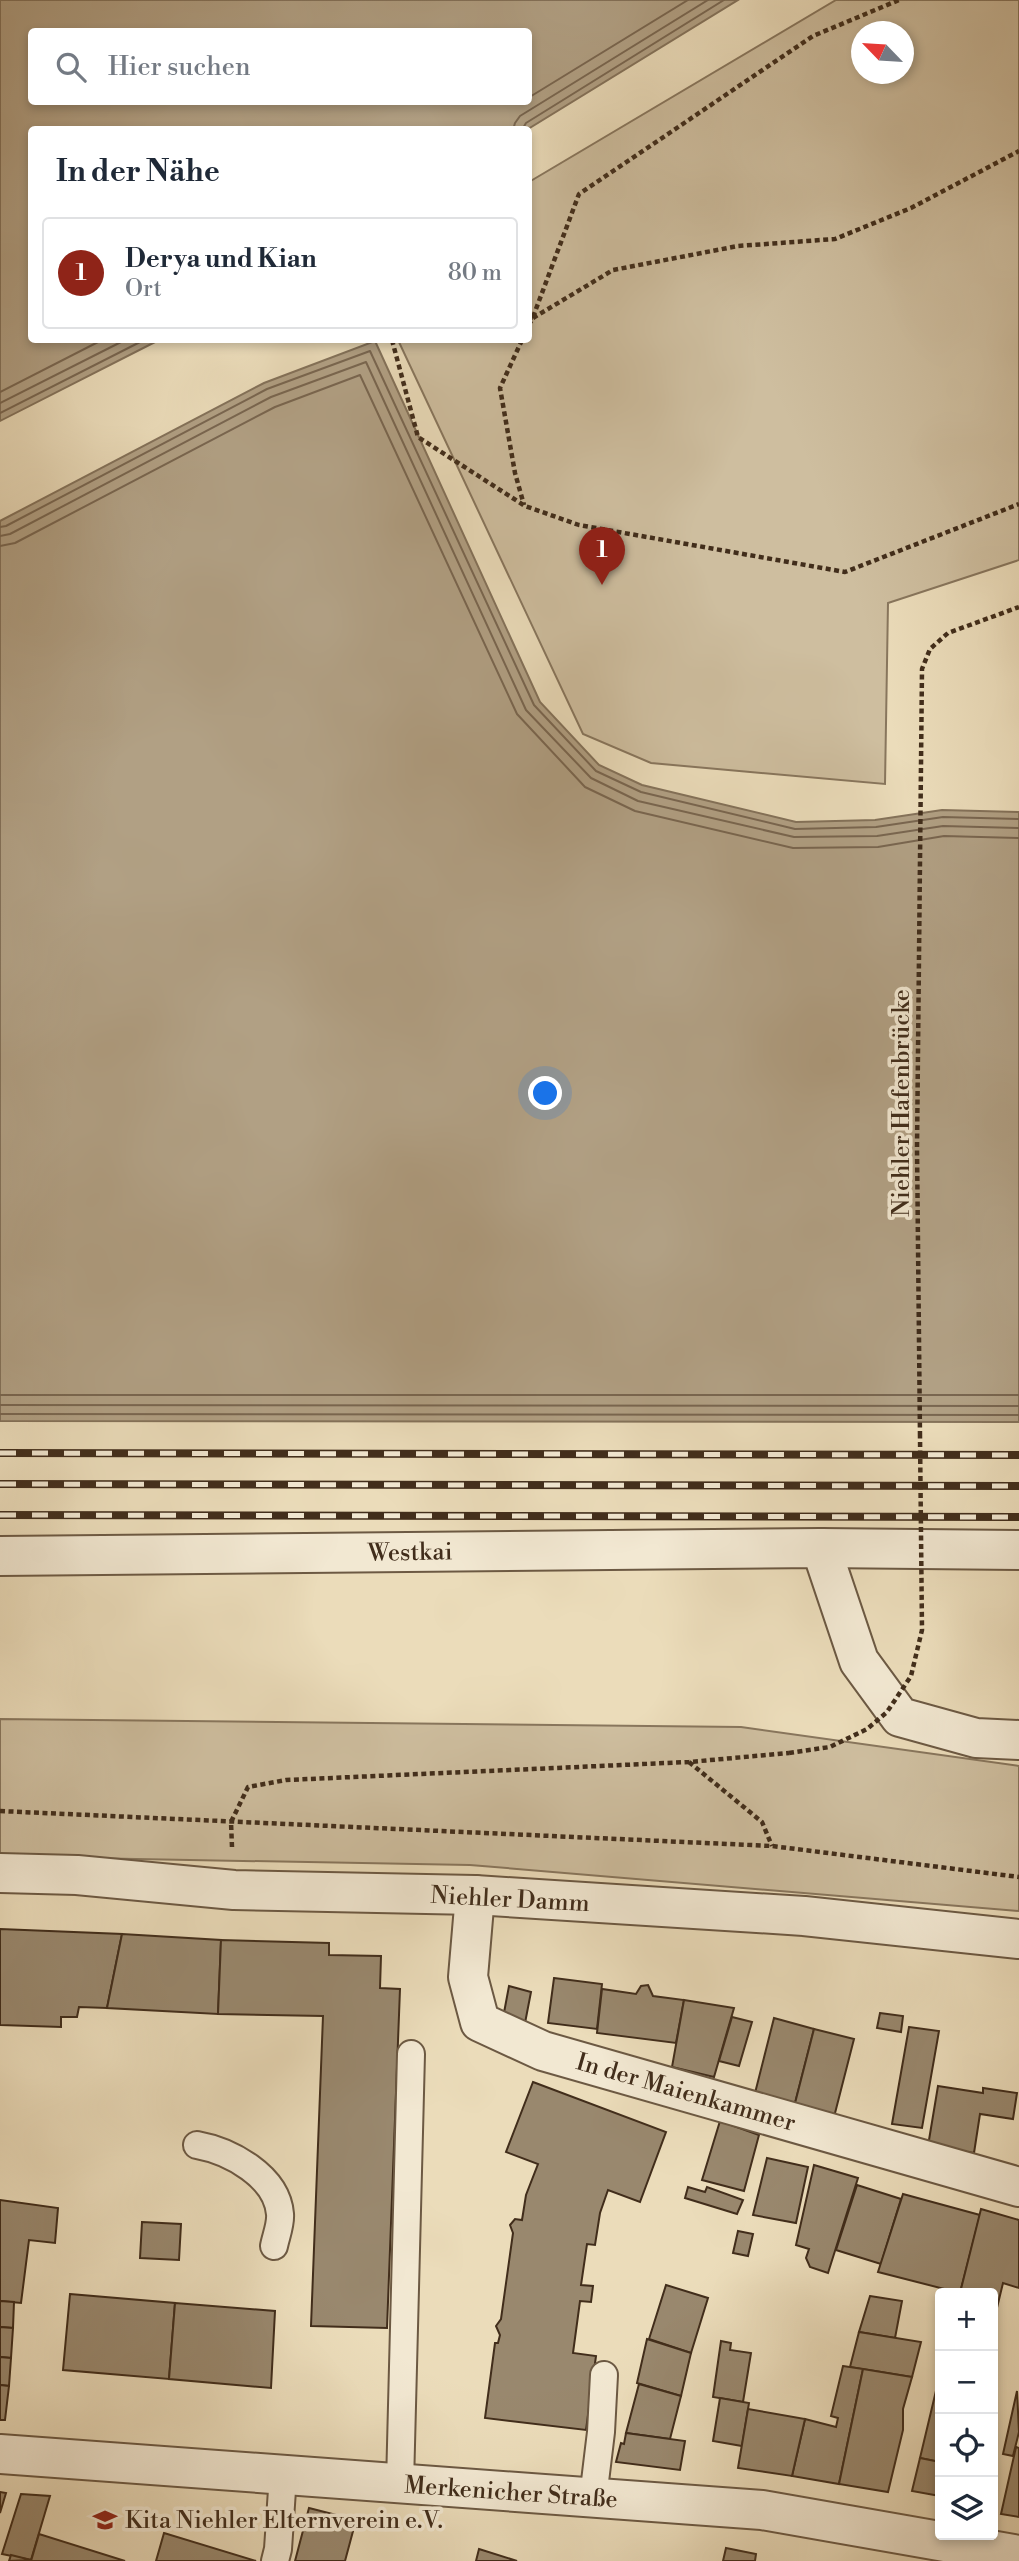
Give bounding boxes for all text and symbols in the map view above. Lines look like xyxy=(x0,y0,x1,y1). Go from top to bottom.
north arrow xyxy=(851,21,914,84)
search box xyxy=(28,28,532,105)
icon: search xyxy=(52,48,90,86)
text: Hier suchen xyxy=(108,51,250,83)
text: In der Nähe xyxy=(56,153,220,191)
text: Derya und Kian xyxy=(125,243,317,275)
text: 1 xyxy=(75,259,87,287)
text: 80 m xyxy=(448,259,502,287)
text: Ort xyxy=(125,275,162,303)
pin: 1 xyxy=(579,527,625,585)
street label: Niehler Hafenbrücke xyxy=(887,989,917,1217)
your location xyxy=(528,1076,562,1110)
street label: Westkai xyxy=(366,1537,453,1569)
street label: Niehler Damm xyxy=(429,1881,590,1919)
street label: In der Maienkammer xyxy=(572,2047,799,2139)
map controls xyxy=(935,2288,998,2540)
button: + xyxy=(935,2288,998,2351)
button: − xyxy=(935,2351,998,2414)
button: locate xyxy=(935,2414,998,2477)
street label: Merkenicher Straße xyxy=(403,2471,619,2515)
button: layers xyxy=(935,2477,998,2540)
school or university icon: Kita Niehler Elternverein e.V. xyxy=(91,2506,119,2534)
place label: Kita Niehler Elternverein e.V. xyxy=(125,2506,443,2536)

